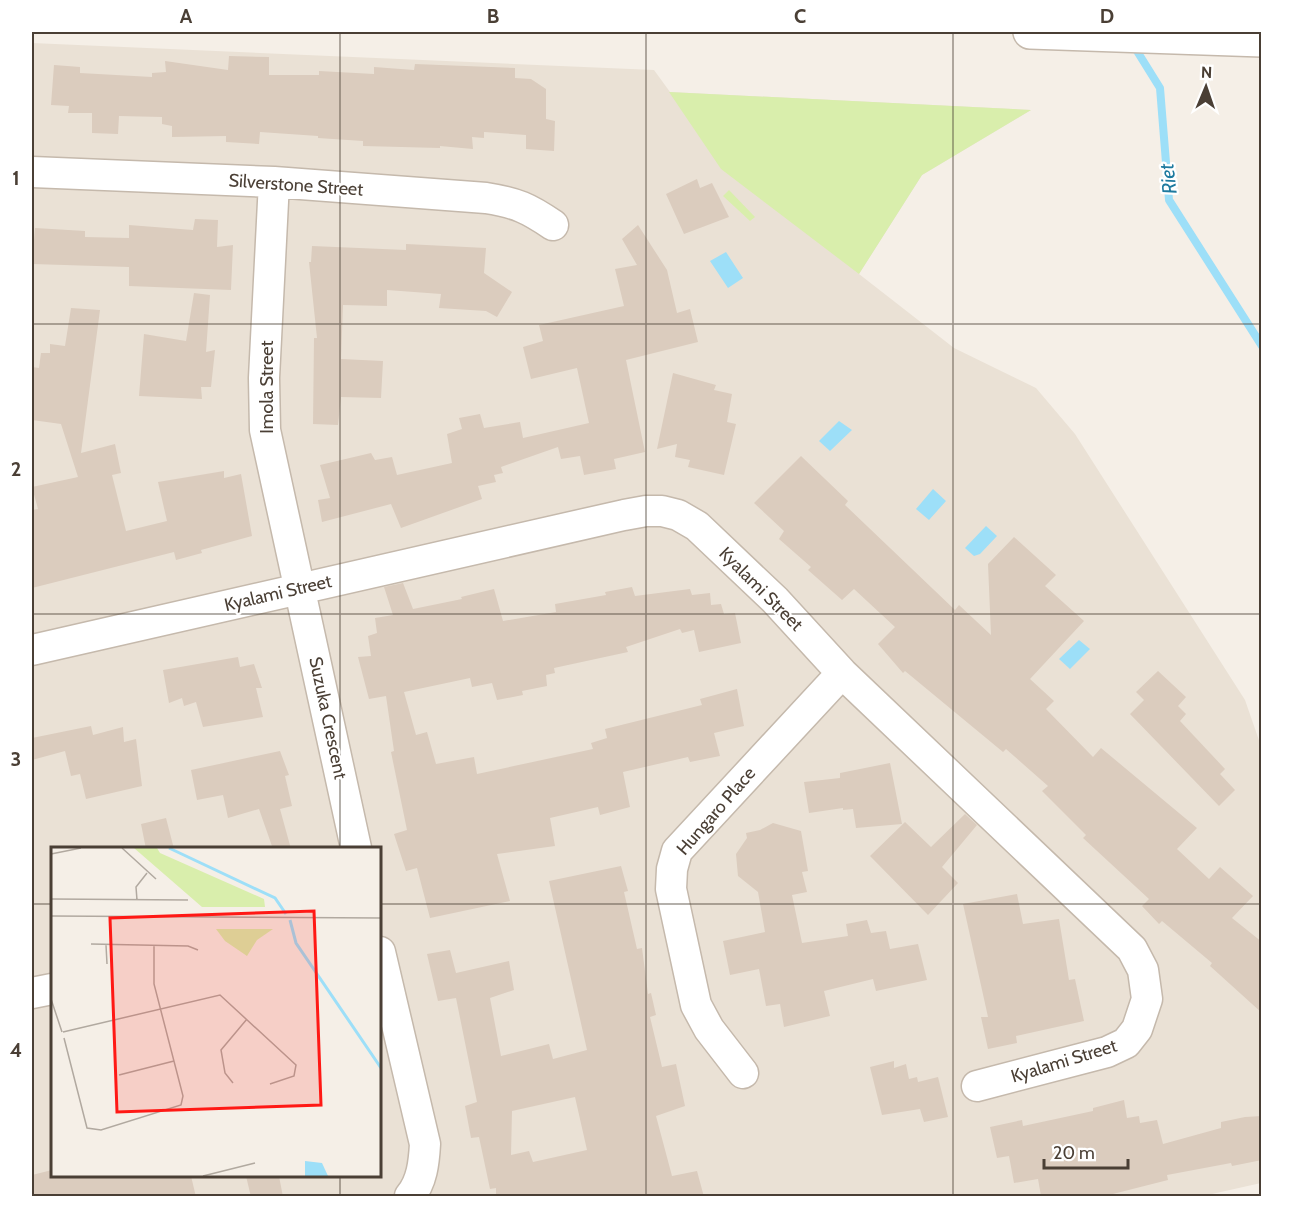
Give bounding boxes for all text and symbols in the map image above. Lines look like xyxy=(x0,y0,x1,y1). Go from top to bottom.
text: A xyxy=(180,4,193,28)
text: B xyxy=(487,4,499,28)
text: C xyxy=(794,4,806,28)
text: D xyxy=(1100,4,1114,28)
north arrow xyxy=(1176,57,1236,117)
text: N xyxy=(1201,63,1212,82)
water label: Riet xyxy=(1154,161,1182,196)
text: 1 xyxy=(12,166,20,190)
street label: Silverstone Street xyxy=(228,169,364,201)
street label: Imola Street xyxy=(256,340,278,434)
text: 2 xyxy=(11,457,21,481)
street label: Kyalami Street xyxy=(714,542,808,636)
street label: Kyalami Street xyxy=(222,570,334,616)
street label: Suzuka Crescent xyxy=(304,655,352,781)
text: 3 xyxy=(11,747,21,771)
street label: Hungaro Place xyxy=(672,763,760,859)
inset map xyxy=(51,847,381,1177)
street label: Kyalami Street xyxy=(1008,1034,1120,1088)
text: 4 xyxy=(10,1038,22,1062)
scale bar xyxy=(1044,1132,1128,1170)
text: 20 m xyxy=(1053,1142,1095,1164)

